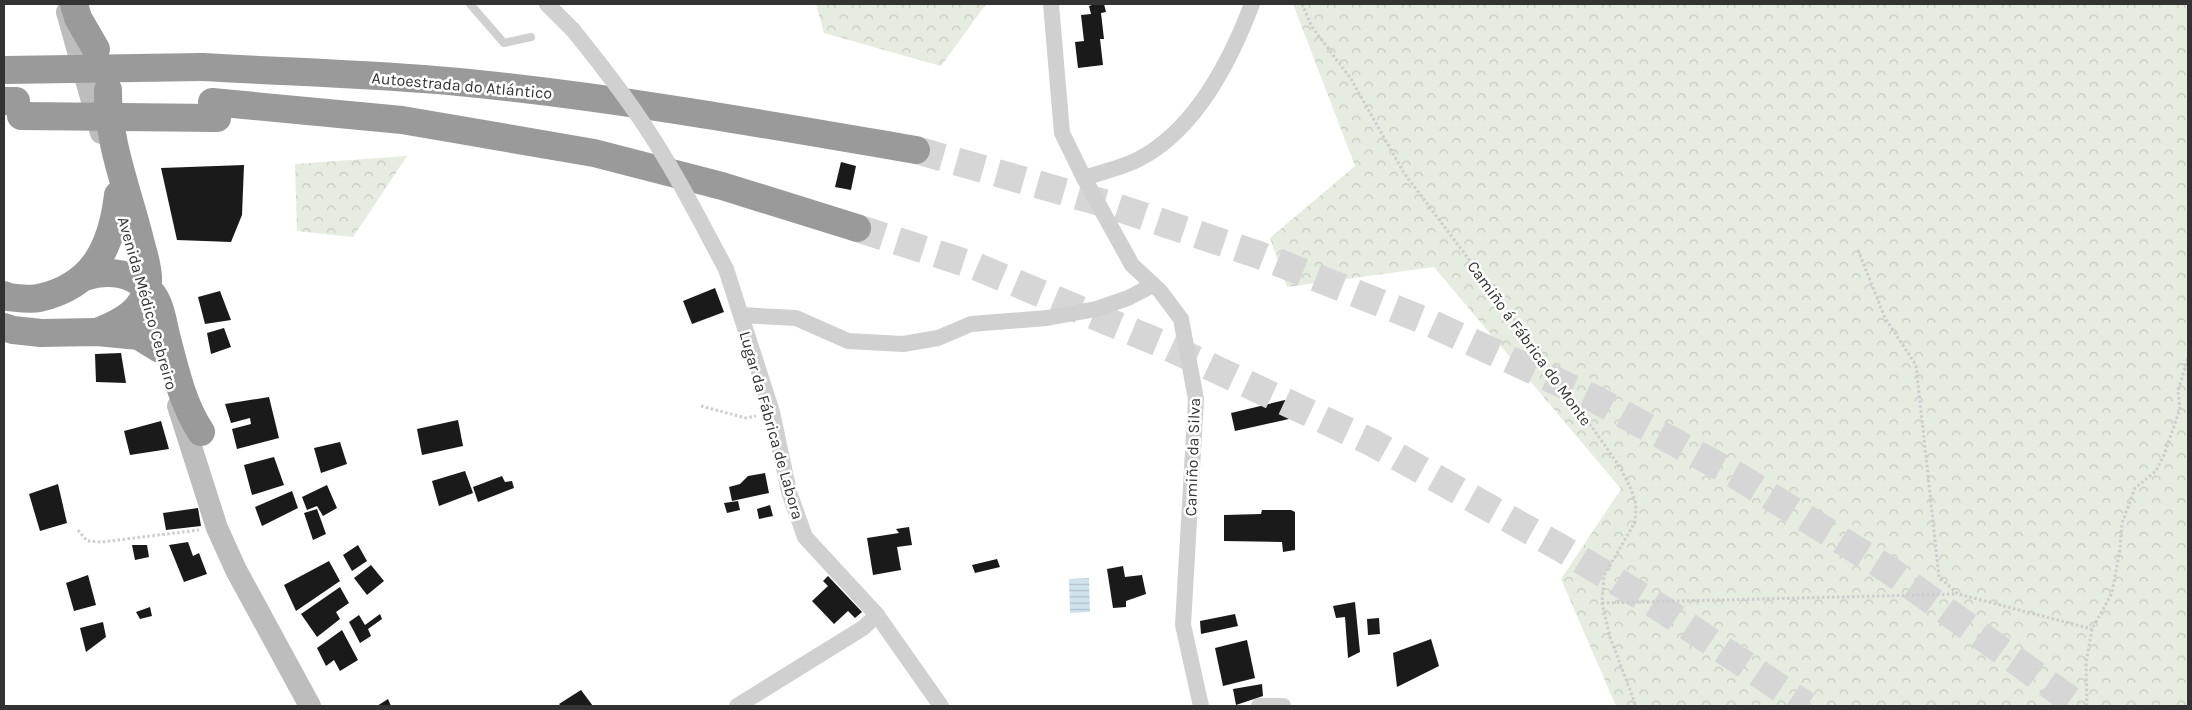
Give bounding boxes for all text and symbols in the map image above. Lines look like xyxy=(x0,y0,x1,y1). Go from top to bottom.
street label: Autoestrada do Atlántico xyxy=(371,68,553,103)
street label: Avenida Médico Cebreiro xyxy=(114,214,181,392)
street label: Camiño á Fábrica do Monte xyxy=(1463,257,1596,429)
street label: Lugar da Fábrica de Labora xyxy=(736,329,808,521)
street label: Camiño da Silva xyxy=(1181,398,1204,517)

